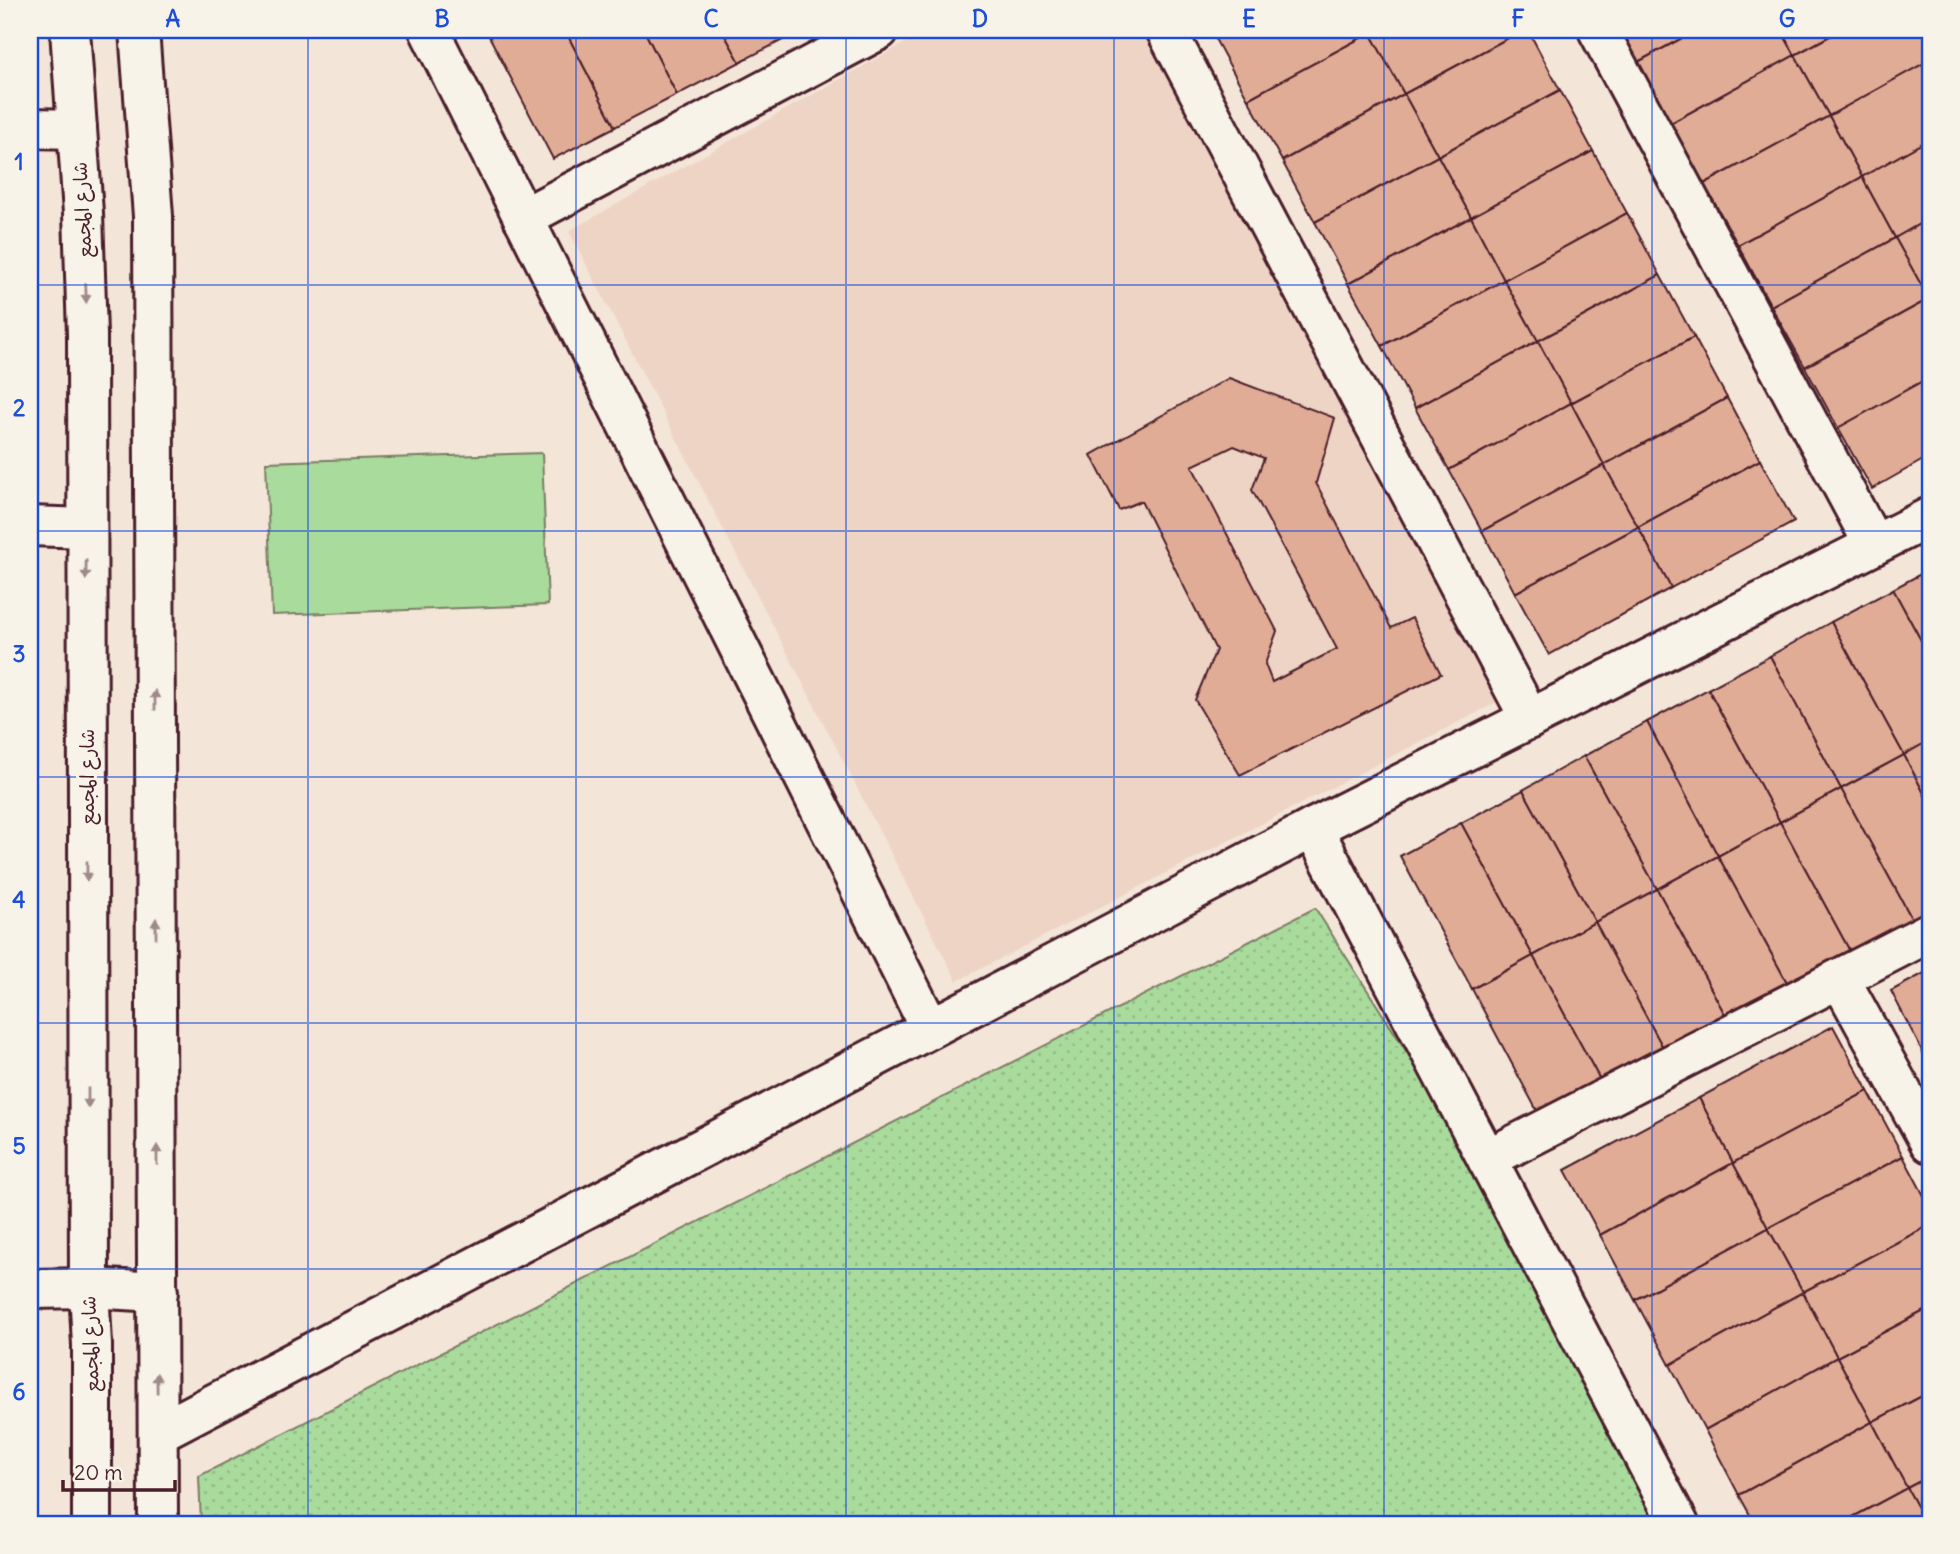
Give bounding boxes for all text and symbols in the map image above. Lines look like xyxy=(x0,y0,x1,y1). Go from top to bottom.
text: A xyxy=(166,4,181,33)
text: B xyxy=(434,4,450,33)
text: C xyxy=(703,4,719,33)
text: D xyxy=(972,4,988,33)
text: E xyxy=(1242,4,1256,33)
text: F xyxy=(1511,4,1525,33)
text: G xyxy=(1779,4,1795,33)
text: 1 xyxy=(14,147,24,176)
street label: شارع المجمع xyxy=(67,161,99,259)
one-way arrow xyxy=(80,283,91,305)
text: 2 xyxy=(13,393,26,422)
one-way arrow xyxy=(81,559,92,581)
text: 3 xyxy=(12,639,26,668)
one-way arrow xyxy=(149,689,161,711)
street label: شارع المجمع xyxy=(75,729,101,825)
one-way arrow xyxy=(81,860,93,882)
text: 4 xyxy=(12,885,26,914)
one-way arrow xyxy=(150,916,162,938)
one-way arrow xyxy=(82,1088,94,1110)
text: 5 xyxy=(12,1131,26,1160)
one-way arrow xyxy=(151,1144,163,1166)
street label: شارع المجمع xyxy=(76,1295,106,1393)
one-way arrow xyxy=(151,1371,163,1393)
text: 6 xyxy=(12,1377,26,1406)
scale bar xyxy=(63,1449,175,1493)
text: 20 m xyxy=(74,1459,123,1486)

